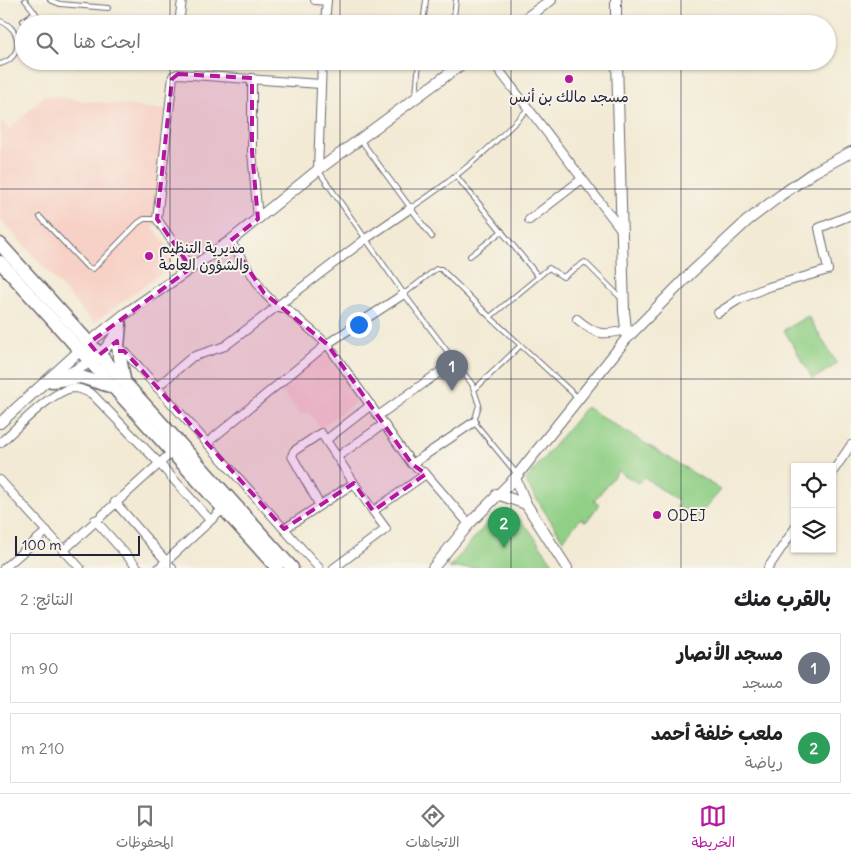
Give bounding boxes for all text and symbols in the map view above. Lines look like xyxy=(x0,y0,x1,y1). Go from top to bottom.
search box xyxy=(15,15,836,70)
icon: search xyxy=(33,29,61,57)
text: ابحث هنا xyxy=(73,29,141,53)
marker: مسجد مالك بن أنس xyxy=(563,73,575,85)
place label: مسجد مالك بن أنس xyxy=(509,87,629,106)
place label: مديرية التنظيم والشؤون العامة xyxy=(159,238,250,275)
marker: مديرية التنظيم والشؤون العامة xyxy=(143,250,155,262)
your location xyxy=(346,312,372,338)
pin: 1 xyxy=(436,350,468,391)
map controls xyxy=(791,463,836,553)
button: locate xyxy=(791,463,836,508)
place label: ODEJ xyxy=(667,506,706,525)
pin: 2 xyxy=(488,507,520,548)
button: layers xyxy=(791,508,836,553)
marker: ODEJ xyxy=(651,509,663,521)
scale bar xyxy=(15,533,140,556)
text: 100 m xyxy=(22,536,62,554)
text: بالقرب منك xyxy=(734,585,831,612)
text: النتائج: 2 xyxy=(20,589,73,609)
text: مسجد الأنصار xyxy=(677,641,783,665)
text: 90 m xyxy=(21,658,59,678)
text: 1 xyxy=(811,658,817,678)
text: مسجد xyxy=(742,672,783,692)
text: ملعب خلفة أحمد xyxy=(651,721,783,745)
text: 210 m xyxy=(21,738,65,758)
text: 2 xyxy=(810,738,818,758)
text: رياضة xyxy=(745,752,783,772)
tab: المحفوظات xyxy=(116,802,174,855)
tab: الاتجاهات xyxy=(405,802,460,855)
tab: الخريطة xyxy=(691,802,735,855)

